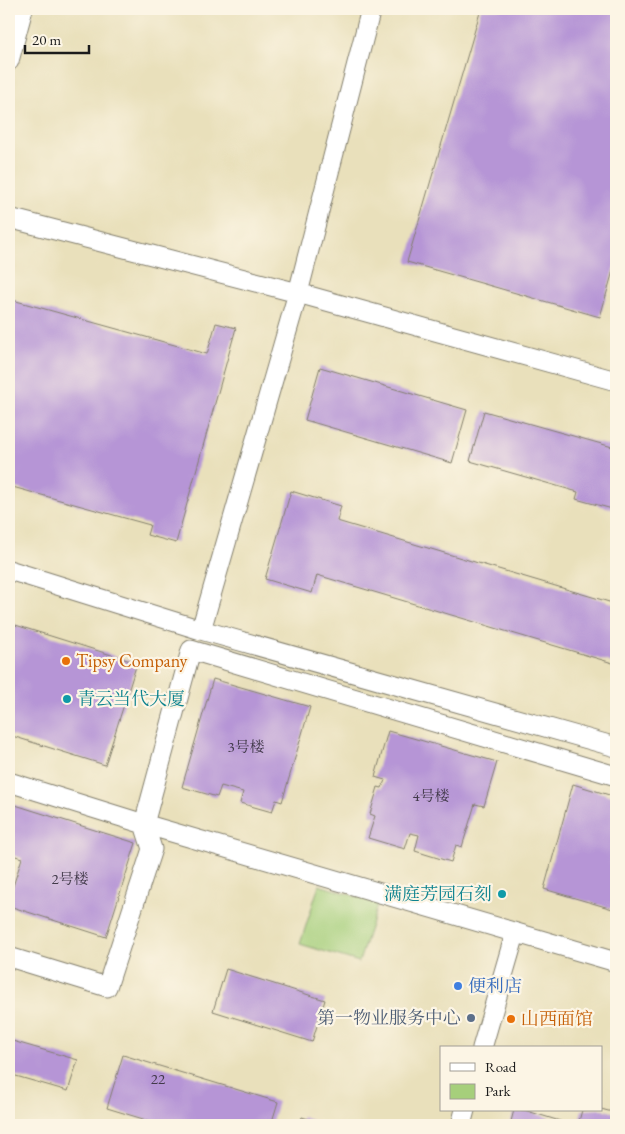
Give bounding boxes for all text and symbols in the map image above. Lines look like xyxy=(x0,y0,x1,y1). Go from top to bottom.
scale bar xyxy=(25,22,89,54)
text: 20 m xyxy=(32,30,61,49)
place label: Tipsy Company xyxy=(76,649,188,672)
marker: Tipsy Company xyxy=(60,655,72,667)
place label: 青云当代大厦 xyxy=(77,687,185,710)
marker: 青云当代大厦 xyxy=(61,693,73,705)
house number: 3号楼 xyxy=(227,737,265,756)
house number: 4号楼 xyxy=(412,786,450,805)
house number: 2号楼 xyxy=(51,869,89,888)
place label: 满庭芳园石刻 xyxy=(384,882,492,905)
marker: 满庭芳园石刻 xyxy=(496,888,508,900)
place label: 便利店 xyxy=(468,974,522,997)
marker: 便利店 xyxy=(452,980,464,992)
place label: 第一物业服务中心 xyxy=(317,1006,461,1029)
place label: 山西面馆 xyxy=(521,1007,593,1030)
marker: 第一物业服务中心 xyxy=(465,1012,477,1024)
marker: 山西面馆 xyxy=(505,1013,517,1025)
legend xyxy=(440,1046,602,1112)
text: Road xyxy=(485,1057,517,1076)
house number: 22 xyxy=(151,1069,166,1088)
text: Park xyxy=(485,1081,512,1100)

